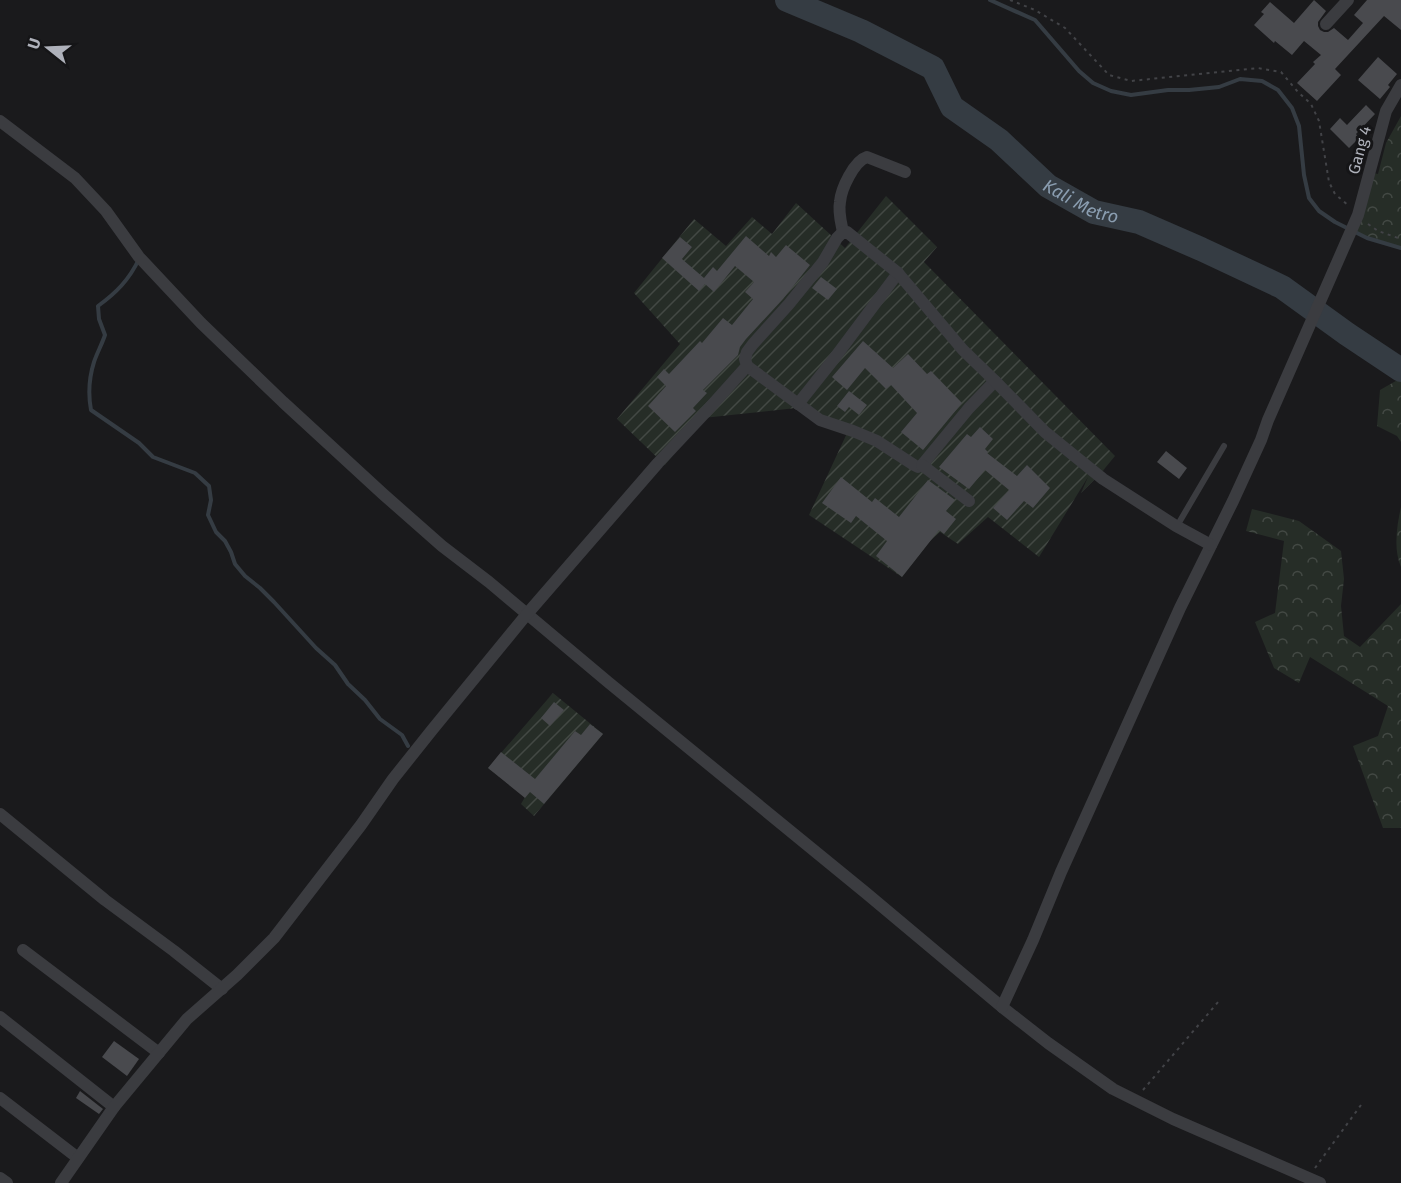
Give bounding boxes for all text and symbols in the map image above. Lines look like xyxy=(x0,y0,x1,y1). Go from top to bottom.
north arrow xyxy=(18,18,78,78)
text: U xyxy=(24,36,45,51)
street label: Gang 4 xyxy=(1344,123,1375,176)
water label: Kali Metro xyxy=(1039,174,1121,228)

